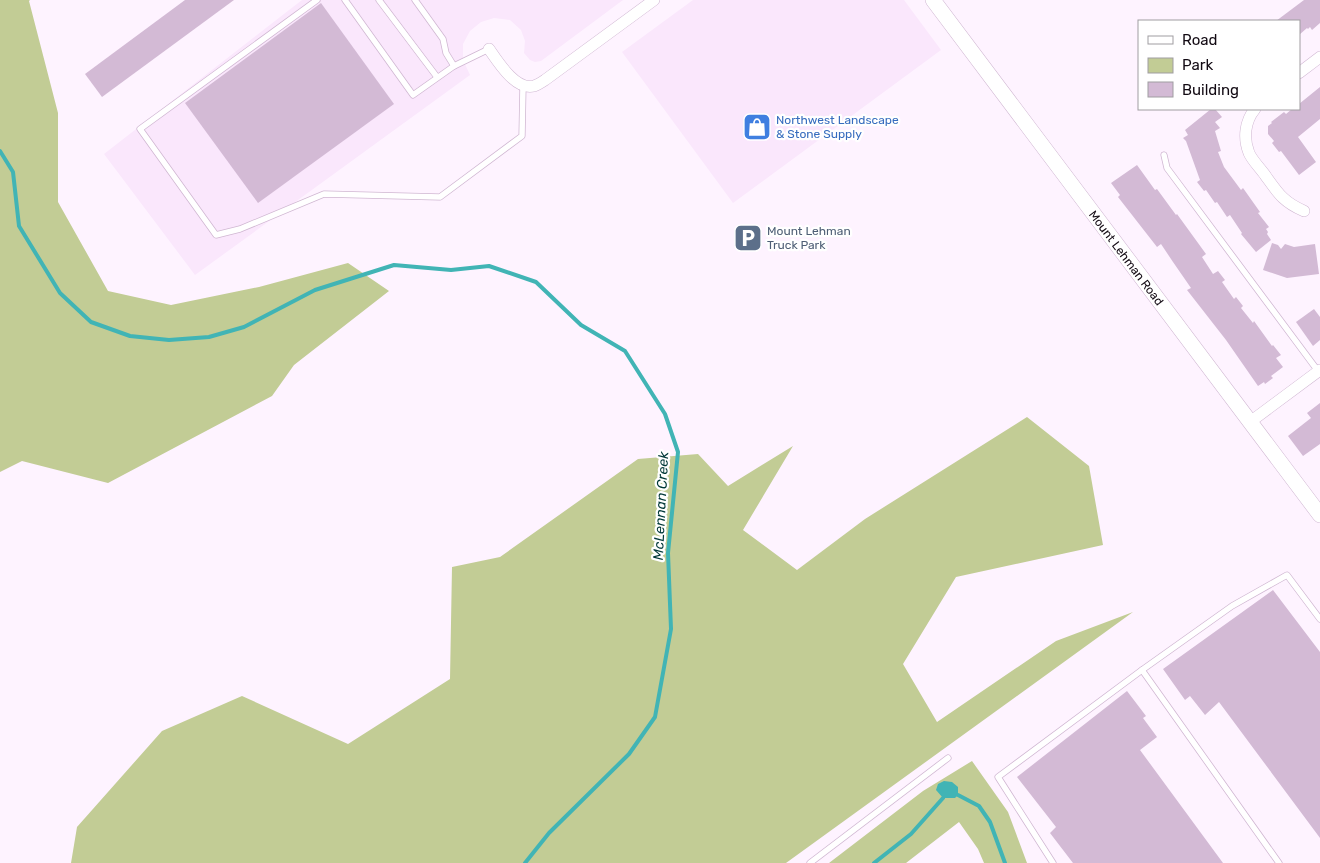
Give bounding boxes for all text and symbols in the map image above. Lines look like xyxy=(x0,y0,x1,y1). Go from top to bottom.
legend xyxy=(1138,20,1300,110)
text: Road xyxy=(1182,31,1218,49)
text: Park xyxy=(1182,56,1213,74)
text: Building xyxy=(1182,81,1239,99)
shop icon: Northwest Landscape & Stone Supply xyxy=(742,112,772,142)
place label: Northwest Landscape & Stone Supply xyxy=(776,113,899,141)
street label: Mount Lehman Road xyxy=(1086,208,1166,308)
parking icon: Mount Lehman Truck Park xyxy=(733,223,763,253)
place label: Mount Lehman Truck Park xyxy=(767,224,851,252)
water label: McLennan Creek xyxy=(650,450,672,561)

